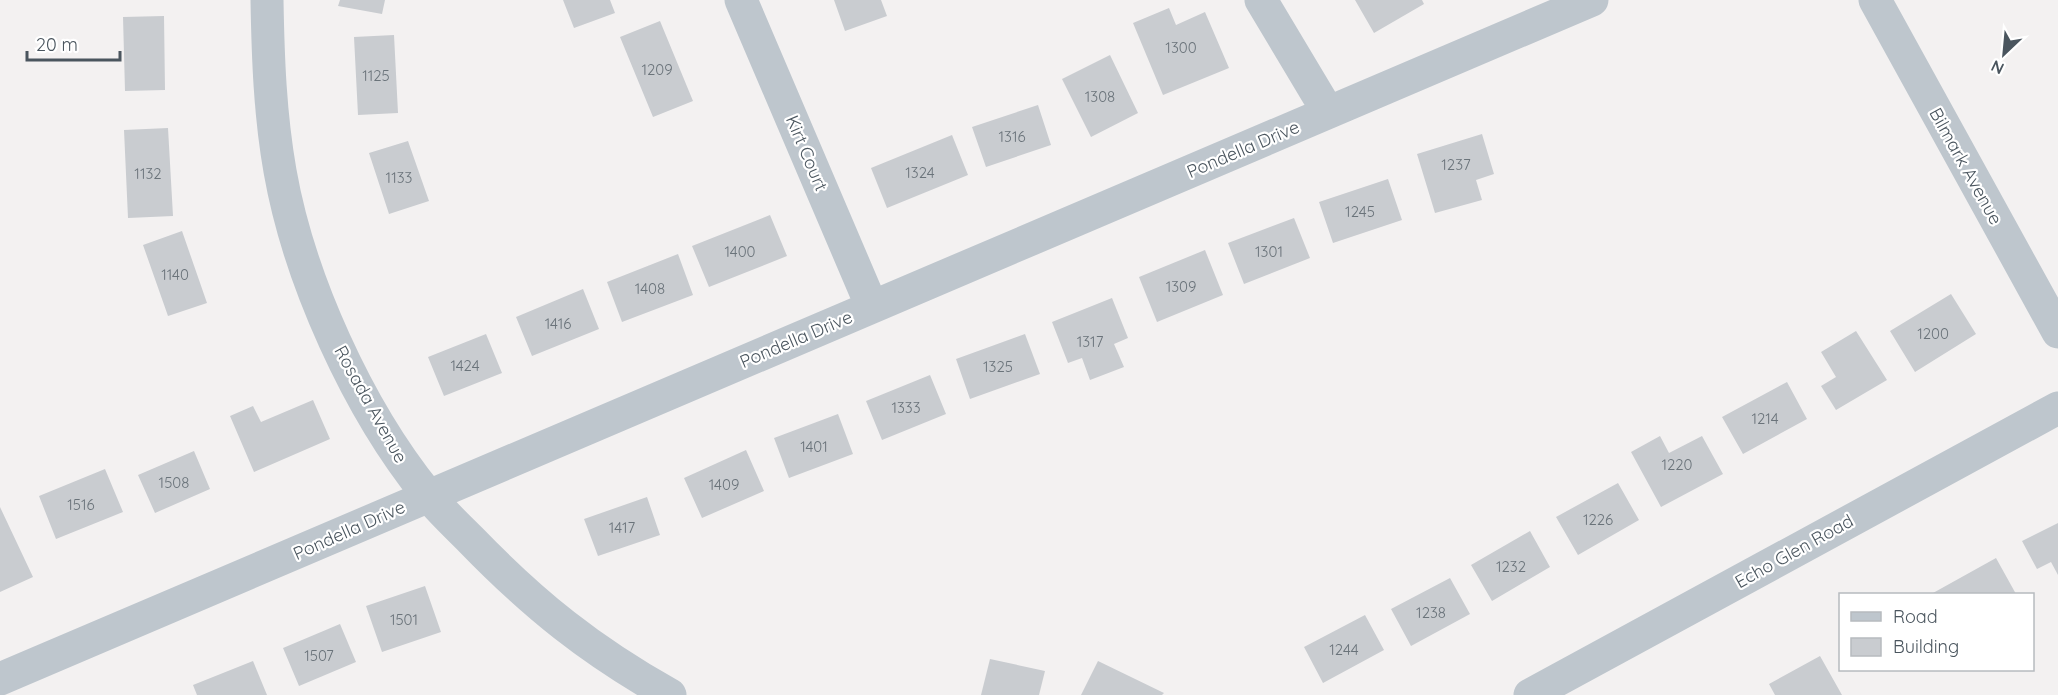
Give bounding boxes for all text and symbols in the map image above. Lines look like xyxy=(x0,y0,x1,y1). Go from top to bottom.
scale bar xyxy=(27,24,120,62)
north arrow xyxy=(1974,24,2034,84)
text: 20 m xyxy=(36,33,78,56)
house number: 1300 xyxy=(1165,38,1197,57)
text: N xyxy=(1988,56,2007,79)
house number: 1209 xyxy=(641,60,673,79)
house number: 1125 xyxy=(362,66,390,85)
house number: 1308 xyxy=(1085,87,1115,106)
street label: Bilmark Avenue xyxy=(1924,104,2008,228)
street label: Kirt Court xyxy=(781,112,833,194)
street label: Pondella Drive xyxy=(1183,115,1303,183)
house number: 1316 xyxy=(998,127,1026,146)
house number: 1237 xyxy=(1441,155,1471,174)
house number: 1324 xyxy=(905,163,935,182)
house number: 1132 xyxy=(134,164,162,183)
house number: 1133 xyxy=(386,168,413,187)
house number: 1245 xyxy=(1345,202,1375,221)
house number: 1400 xyxy=(724,242,756,261)
house number: 1301 xyxy=(1255,242,1283,261)
house number: 1140 xyxy=(161,265,189,284)
house number: 1309 xyxy=(1166,277,1196,296)
house number: 1408 xyxy=(635,279,665,298)
street label: Pondella Drive xyxy=(736,305,856,373)
house number: 1416 xyxy=(545,314,571,333)
house number: 1200 xyxy=(1917,324,1949,343)
house number: 1317 xyxy=(1077,332,1104,351)
street label: Rosada Avenue xyxy=(329,341,413,467)
house number: 1424 xyxy=(450,356,480,375)
house number: 1325 xyxy=(983,357,1013,376)
house number: 1333 xyxy=(891,398,921,417)
house number: 1214 xyxy=(1751,409,1779,428)
house number: 1401 xyxy=(800,437,828,456)
house number: 1220 xyxy=(1661,455,1693,474)
house number: 1508 xyxy=(159,473,189,492)
house number: 1409 xyxy=(709,475,739,494)
house number: 1516 xyxy=(67,495,95,514)
street label: Pondella Drive xyxy=(289,495,409,565)
street label: Echo Glen Road xyxy=(1731,509,1857,593)
house number: 1226 xyxy=(1583,510,1613,529)
house number: 1417 xyxy=(609,518,635,537)
house number: 1232 xyxy=(1496,557,1526,576)
legend xyxy=(1839,593,2034,671)
house number: 1238 xyxy=(1416,603,1446,622)
text: Road xyxy=(1893,605,1938,628)
house number: 1501 xyxy=(390,610,418,629)
text: Building xyxy=(1893,635,1959,658)
house number: 1244 xyxy=(1329,640,1359,659)
house number: 1507 xyxy=(304,646,334,665)

